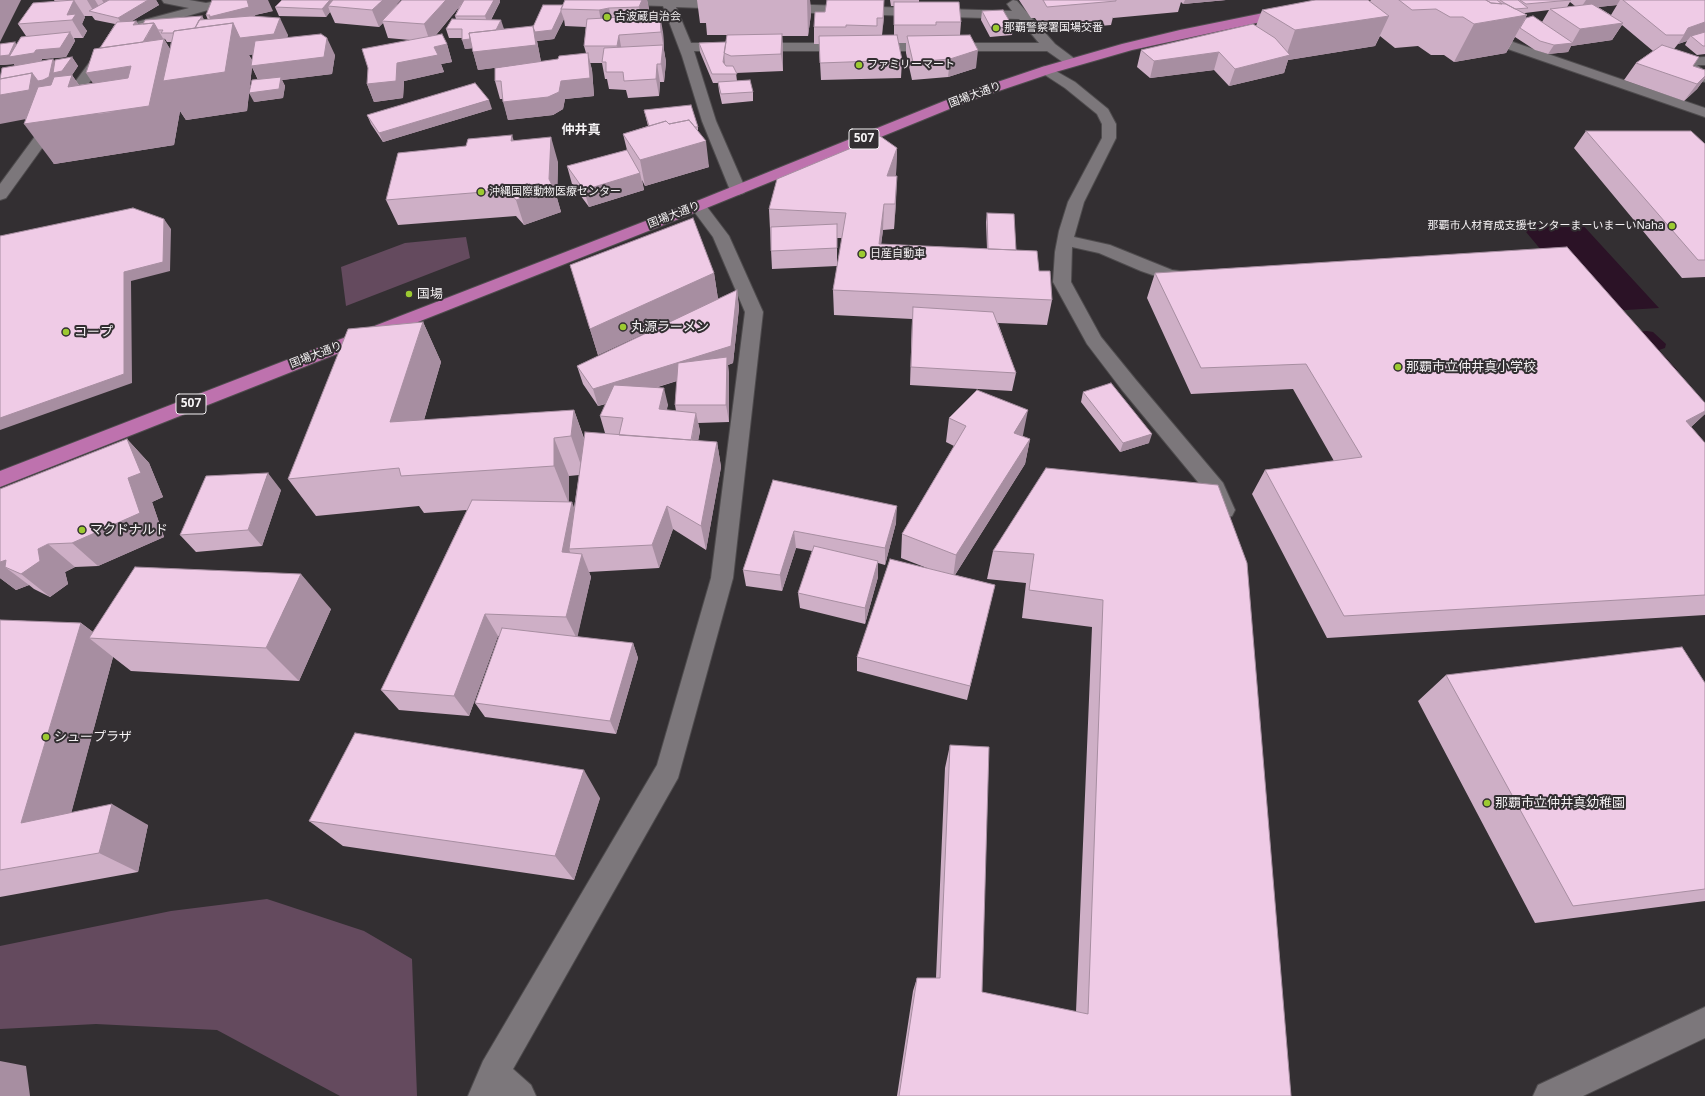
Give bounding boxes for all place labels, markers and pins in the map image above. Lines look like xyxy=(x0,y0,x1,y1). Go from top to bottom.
place label: 古波蔵自治会 xyxy=(615,10,681,24)
marker: 古波蔵自治会 xyxy=(602,12,612,22)
place label: 那覇警察署国場交番 xyxy=(1004,21,1103,35)
marker: 那覇警察署国場交番 xyxy=(991,23,1001,33)
place label: ファミリーマート xyxy=(867,58,955,72)
marker: ファミリーマート xyxy=(854,60,864,70)
place label: 沖縄国際動物医療センター xyxy=(489,185,621,199)
marker: 沖縄国際動物医療センター xyxy=(476,187,486,197)
place label: 那覇市人材育成支援センターまーいまーいNaha xyxy=(1428,219,1664,233)
marker: 那覇市人材育成支援センターまーいまーいNaha xyxy=(1667,221,1677,231)
place label: 日産自動車 xyxy=(870,247,925,261)
marker: 日産自動車 xyxy=(857,249,867,259)
place label: 国場 xyxy=(417,286,443,302)
marker: 国場 xyxy=(404,289,414,299)
place label: 丸源ラーメン xyxy=(631,319,709,335)
marker: 丸源ラーメン xyxy=(618,322,628,332)
place label: コープ xyxy=(74,324,113,340)
marker: コープ xyxy=(61,327,71,337)
place label: 那覇市立仲井真小学校 xyxy=(1406,359,1536,375)
marker: 那覇市立仲井真小学校 xyxy=(1393,362,1403,372)
place label: マクドナルド xyxy=(90,522,168,538)
marker: マクドナルド xyxy=(77,525,87,535)
place label: シュープラザ xyxy=(54,729,132,745)
marker: シュープラザ xyxy=(41,732,51,742)
place label: 那覇市立仲井真幼稚園 xyxy=(1495,795,1625,811)
marker: 那覇市立仲井真幼稚園 xyxy=(1482,798,1492,808)

